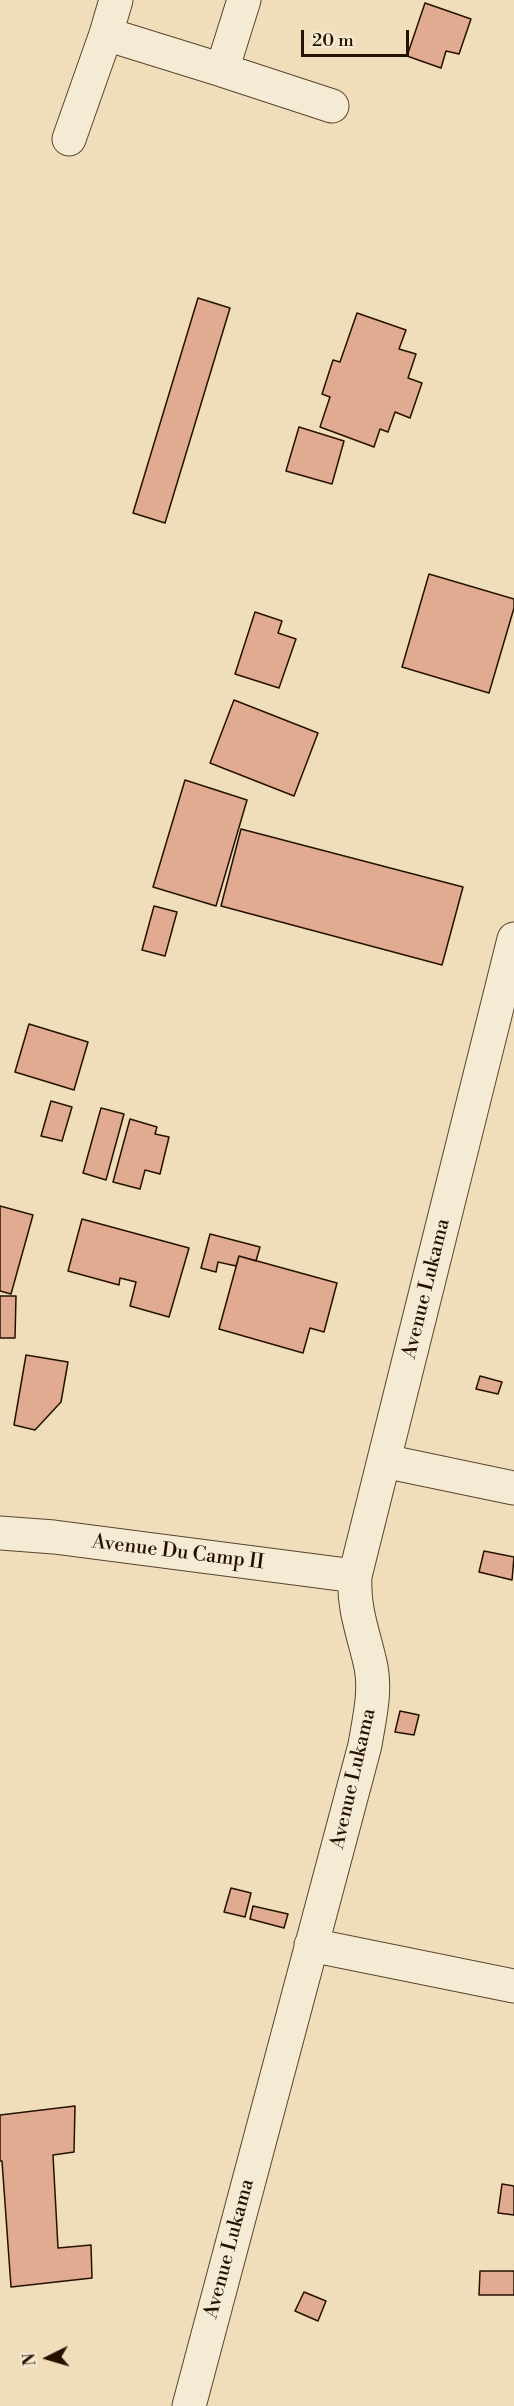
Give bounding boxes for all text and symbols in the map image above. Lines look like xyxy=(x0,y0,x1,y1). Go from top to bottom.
scale bar xyxy=(304,18,412,56)
text: 20 m xyxy=(312,29,354,52)
street label: Avenue Lukama xyxy=(398,1216,456,1362)
street label: Avenue Du Camp II xyxy=(91,1531,265,1575)
street label: Avenue Lukama xyxy=(326,1706,382,1852)
street label: Avenue Lukama xyxy=(200,2177,260,2321)
north arrow xyxy=(18,2328,78,2388)
text: N xyxy=(20,2352,41,2367)

